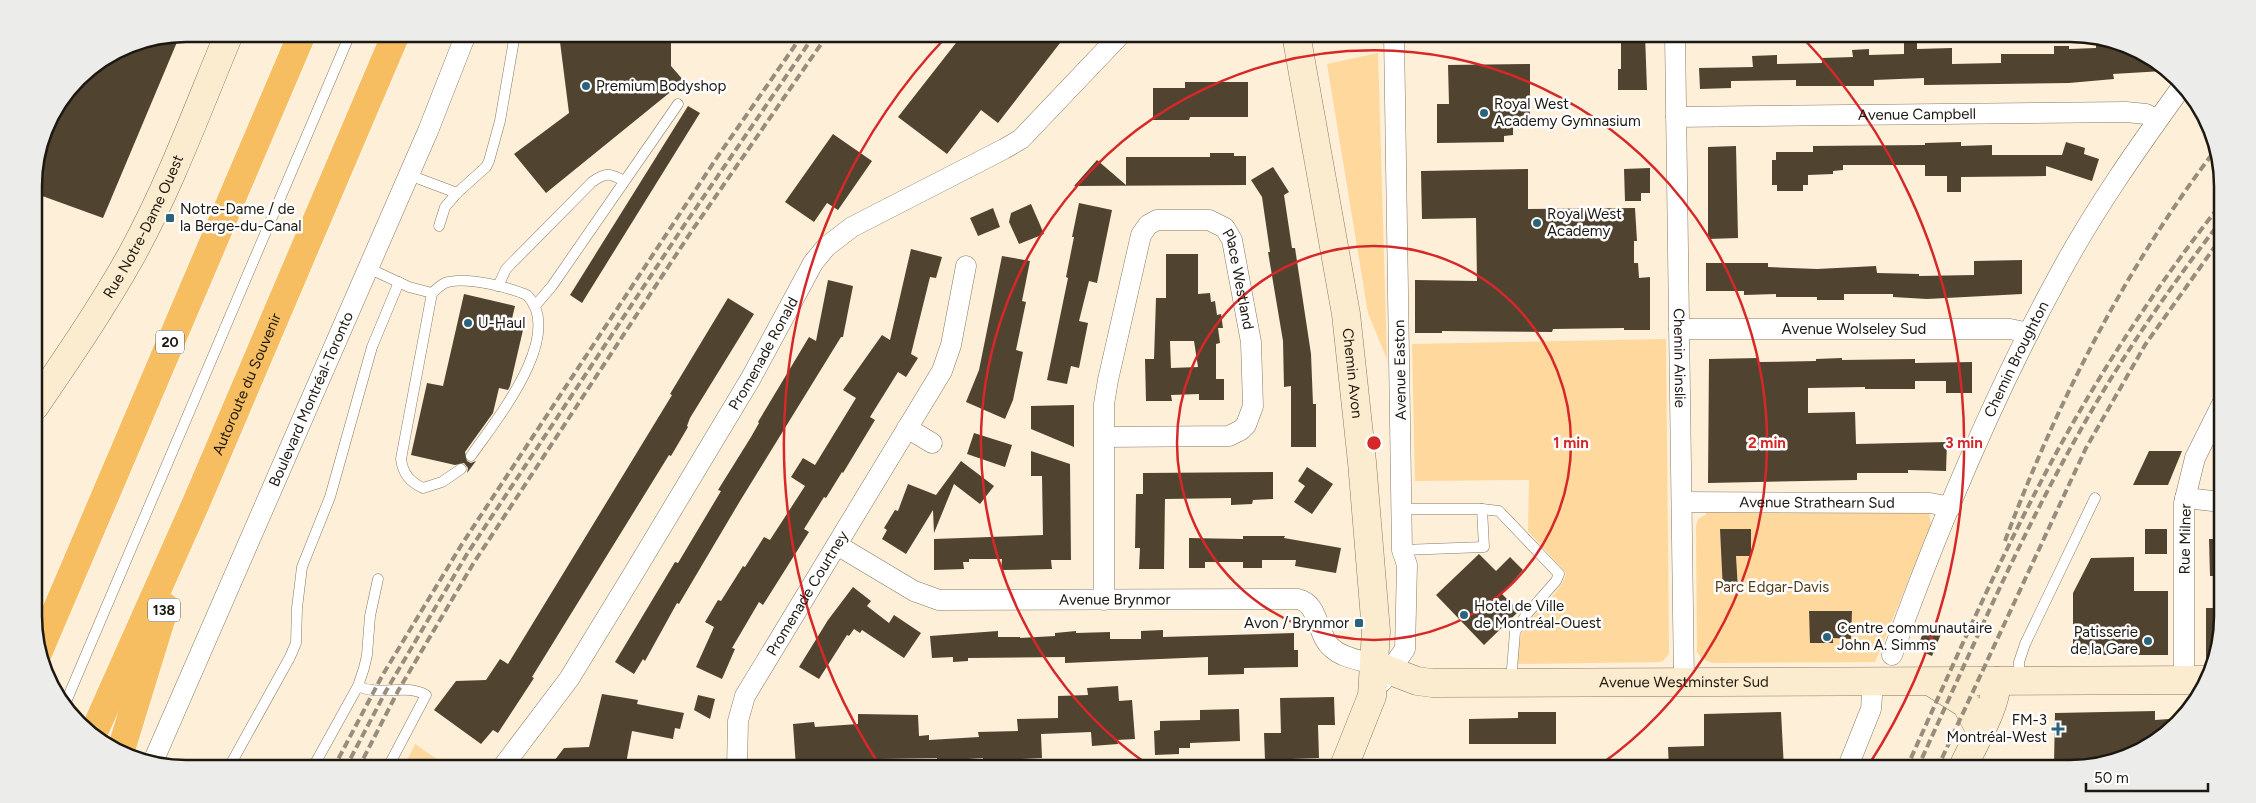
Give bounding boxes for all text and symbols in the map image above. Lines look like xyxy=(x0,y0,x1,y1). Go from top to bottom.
place label: Premium Bodyshop xyxy=(596,77,727,95)
marker: Premium Bodyshop xyxy=(580,80,592,92)
place label: Royal West Academy Gymnasium xyxy=(1494,95,1641,130)
street label: Avenue Campbell xyxy=(1858,105,1976,124)
marker: Royal West Academy Gymnasium xyxy=(1478,107,1490,119)
street label: Rue Notre-Dame Ouest xyxy=(99,152,187,302)
place label: Notre-Dame / de la Berge-du-Canal xyxy=(180,200,302,235)
place label: Royal West Academy xyxy=(1547,205,1622,240)
marker: Notre-Dame / de la Berge-du-Canal xyxy=(164,212,176,224)
marker: Royal West Academy xyxy=(1531,217,1543,229)
street label: Place Westland xyxy=(1218,225,1258,331)
street label: Promenade Ronald xyxy=(725,294,802,413)
street label: Chemin Broughton xyxy=(1980,298,2052,420)
street label: Chemin Ainslie xyxy=(1670,308,1689,408)
street label: Boulevard Montréal-Toronto xyxy=(265,309,357,489)
street label: Autoroute du Souvenir xyxy=(209,310,285,458)
place label: U-Haul xyxy=(478,314,525,332)
marker: U-Haul xyxy=(462,317,474,329)
street label: Avenue Easton xyxy=(1390,320,1410,420)
street label: Avenue Wolseley Sud xyxy=(1782,320,1926,338)
street label: Chemin Avon xyxy=(1339,327,1366,419)
road number: 20 xyxy=(156,331,184,354)
centre of rings xyxy=(1365,434,1383,452)
text: 1 min xyxy=(1553,434,1589,452)
text: 2 min xyxy=(1748,434,1786,452)
text: 3 min xyxy=(1945,434,1983,452)
street label: Avenue Strathearn Sud xyxy=(1739,493,1895,512)
street label: Rue Milner xyxy=(2175,503,2195,575)
street label: Promenade Courtney xyxy=(762,527,852,659)
park label: Parc Edgar-Davis xyxy=(1715,578,1829,596)
street label: Avenue Brynmor xyxy=(1059,590,1171,609)
place label: Hotel de Ville de Montréal-Ouest xyxy=(1474,597,1602,632)
road number: 138 xyxy=(148,598,180,622)
marker: Hotel de Ville de Montréal-Ouest xyxy=(1458,609,1470,621)
place label: Avon / Brynmor xyxy=(1244,614,1349,632)
marker: Avon / Brynmor xyxy=(1353,617,1365,629)
place label: Centre communautaire John A. Simms xyxy=(1837,619,1992,654)
place label: Patisserie de la Gare xyxy=(2070,623,2138,658)
marker: Centre communautaire John A. Simms xyxy=(1821,631,1833,643)
marker: Patisserie de la Gare xyxy=(2142,635,2154,647)
street label: Avenue Westminster Sud xyxy=(1599,673,1769,691)
place label: FM-3 Montréal-West xyxy=(1946,711,2047,746)
marker: FM-3 Montréal-West xyxy=(2051,722,2065,736)
scale bar xyxy=(2086,760,2208,792)
text: 50 m xyxy=(2094,769,2129,787)

